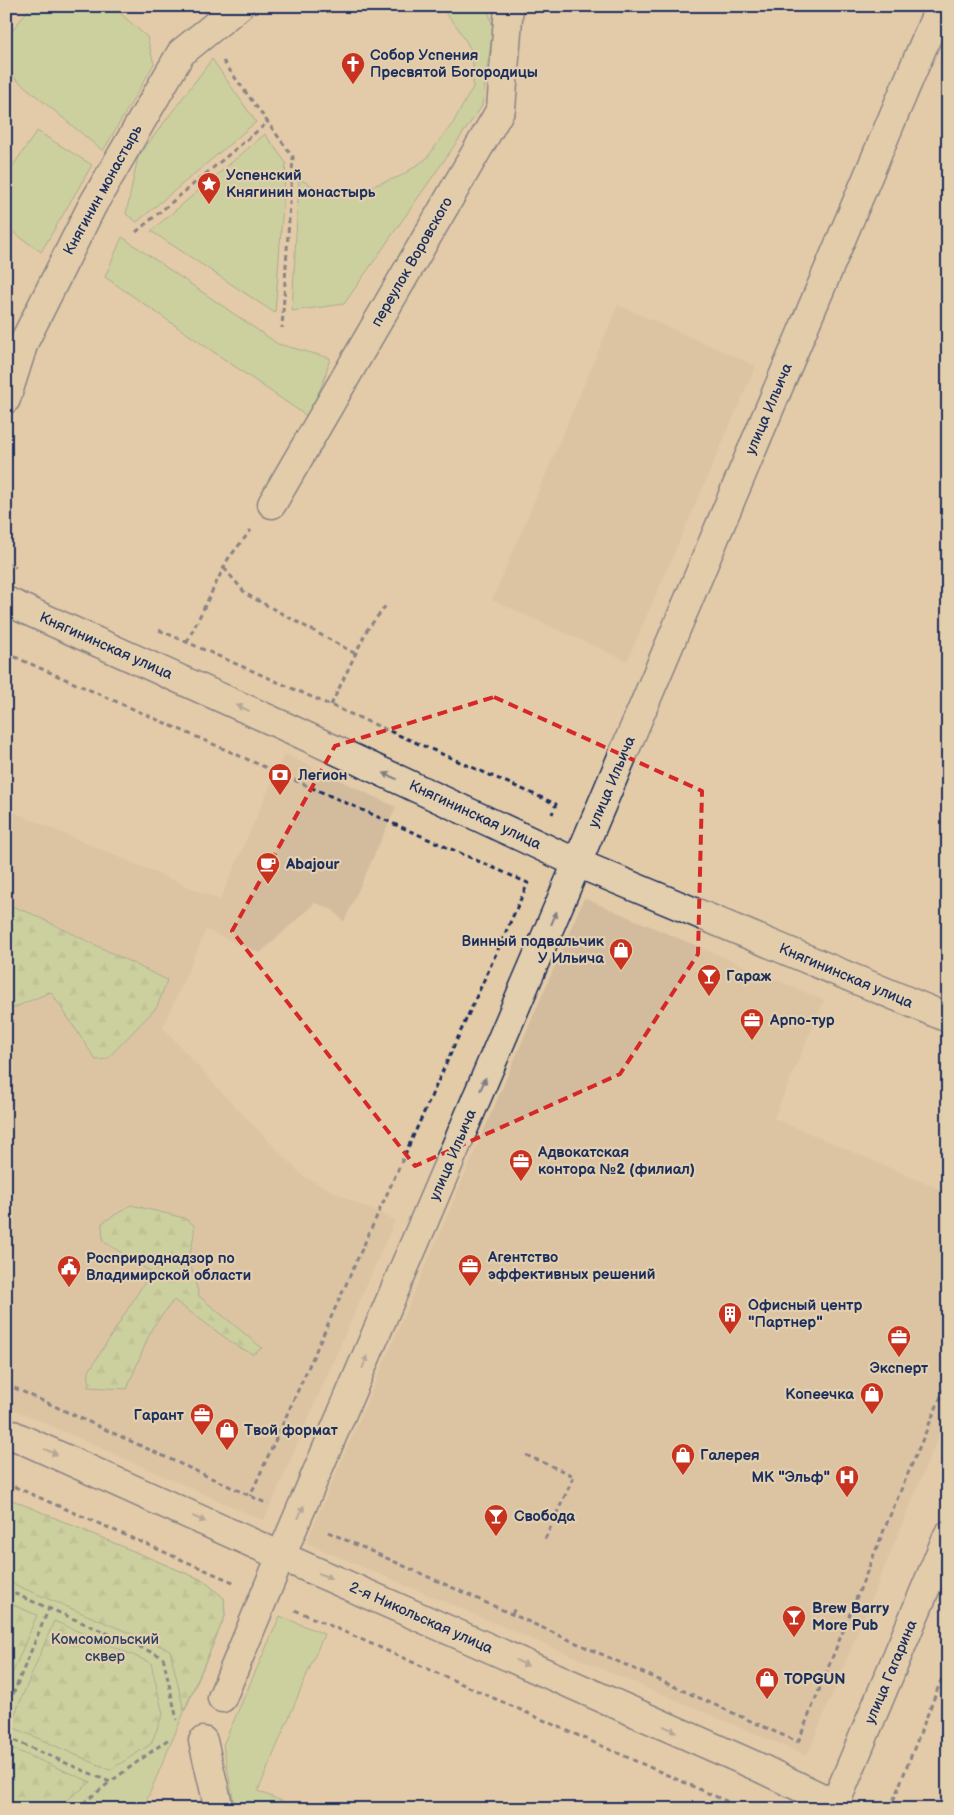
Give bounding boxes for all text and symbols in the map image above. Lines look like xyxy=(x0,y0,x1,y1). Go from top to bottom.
place label: Собор Успения Пресвятой Богородицы xyxy=(370,46,538,82)
church icon: Собор Успения Пресвятой Богородицы xyxy=(340,51,366,85)
street label: Княгинин монастырь xyxy=(59,121,147,259)
place label: Успенский Княгинин монастырь xyxy=(226,166,376,202)
place icon: Успенский Княгинин монастырь xyxy=(196,171,222,205)
street label: переулок Воровского xyxy=(367,194,457,330)
street label: улица Ильича xyxy=(741,360,797,458)
street label: Княгининская улица xyxy=(36,608,176,684)
one-way arrow xyxy=(236,703,250,711)
street label: улица Ильича xyxy=(584,733,640,831)
bank icon: Легион xyxy=(267,762,293,796)
place label: Легион xyxy=(297,766,347,785)
one-way arrow xyxy=(383,772,397,780)
street label: Княгининская улица xyxy=(406,776,544,854)
cafe icon: Abajour xyxy=(255,851,281,885)
place label: Abajour xyxy=(285,855,341,874)
one-way arrow xyxy=(550,911,558,925)
place label: Винный подвальчик У Ильича xyxy=(462,932,605,968)
shop icon: Винный подвальчик У Ильича xyxy=(608,937,634,971)
street label: Княгининская улица xyxy=(776,939,916,1013)
bar icon: Гараж xyxy=(696,963,722,997)
place label: Гараж xyxy=(726,967,772,986)
office icon: Арпо-тур xyxy=(739,1007,765,1041)
place label: Арпо-тур xyxy=(769,1011,835,1030)
one-way arrow xyxy=(480,1077,488,1091)
street label: улица Ильича xyxy=(425,1106,481,1204)
place label: Адвокатская контора №2 (филиал) xyxy=(537,1143,695,1179)
office icon: Адвокатская контора №2 (филиал) xyxy=(508,1148,534,1182)
place label: Агентство эффективных решений xyxy=(487,1248,655,1284)
place label: Росприроднадзор по Владимирской области xyxy=(86,1249,251,1285)
office icon: Агентство эффективных решений xyxy=(457,1253,483,1287)
public building icon: Росприроднадзор по Владимирской области xyxy=(56,1254,82,1288)
place label: Офисный центр "Партнер" xyxy=(748,1296,862,1332)
building icon: Офисный центр "Партнер" xyxy=(717,1301,743,1335)
office icon: Эксперт xyxy=(886,1324,912,1358)
one-way arrow xyxy=(361,1355,369,1369)
place label: Эксперт xyxy=(870,1359,929,1378)
shop icon: Копеечка xyxy=(859,1381,885,1415)
place label: Копеечка xyxy=(785,1385,854,1404)
office icon: Гарант xyxy=(189,1402,215,1436)
place label: Гарант xyxy=(134,1406,185,1425)
shop icon: Твой формат xyxy=(214,1417,240,1451)
place label: Твой формат xyxy=(244,1421,339,1440)
shop icon: Галерея xyxy=(670,1442,696,1476)
place label: Галерея xyxy=(700,1446,760,1465)
one-way arrow xyxy=(44,1448,58,1456)
hospital icon: МК "Эльф" xyxy=(834,1464,860,1498)
place label: МК "Эльф" xyxy=(751,1468,830,1487)
bar icon: Свобода xyxy=(483,1503,509,1537)
one-way arrow xyxy=(297,1505,305,1519)
place label: Свобода xyxy=(514,1507,575,1526)
one-way arrow xyxy=(192,1515,206,1523)
one-way arrow xyxy=(318,1572,332,1580)
street label: 2-я Никольская улица xyxy=(346,1578,496,1658)
place label: Brew Barry More Pub xyxy=(812,1599,889,1635)
bar icon: Brew Barry More Pub xyxy=(781,1604,807,1638)
street label: улица Гагарина xyxy=(861,1617,922,1727)
park label: Комсомольский сквер xyxy=(51,1630,159,1666)
one-way arrow xyxy=(515,1659,529,1667)
shop icon: TOPGUN xyxy=(754,1666,780,1700)
place label: TOPGUN xyxy=(784,1670,845,1689)
one-way arrow xyxy=(663,1725,677,1733)

